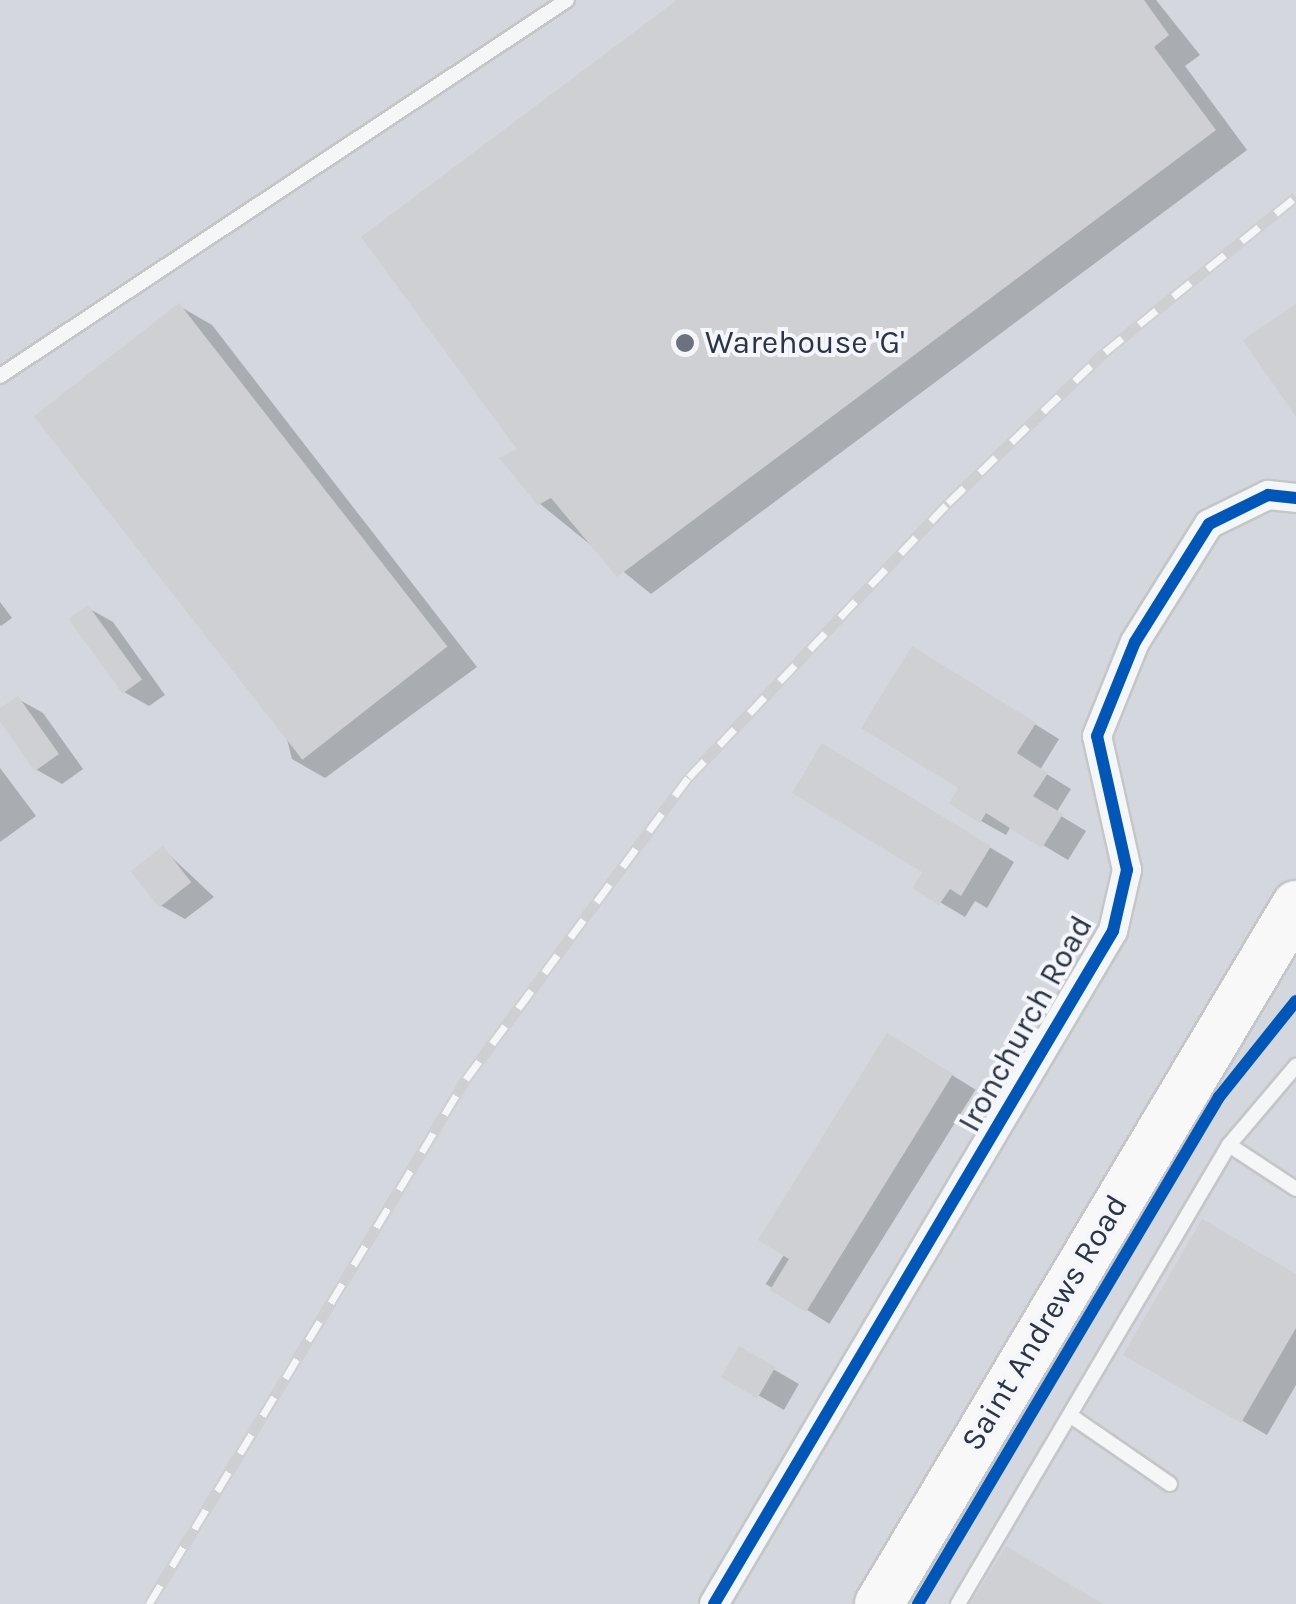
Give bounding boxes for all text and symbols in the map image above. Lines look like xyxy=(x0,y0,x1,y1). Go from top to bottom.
place label: Warehouse 'G' xyxy=(705,324,905,362)
marker: Warehouse 'G' xyxy=(674,332,696,354)
street label: Ironchurch Road xyxy=(951,909,1101,1139)
street label: Saint Andrews Road xyxy=(954,1188,1136,1458)

